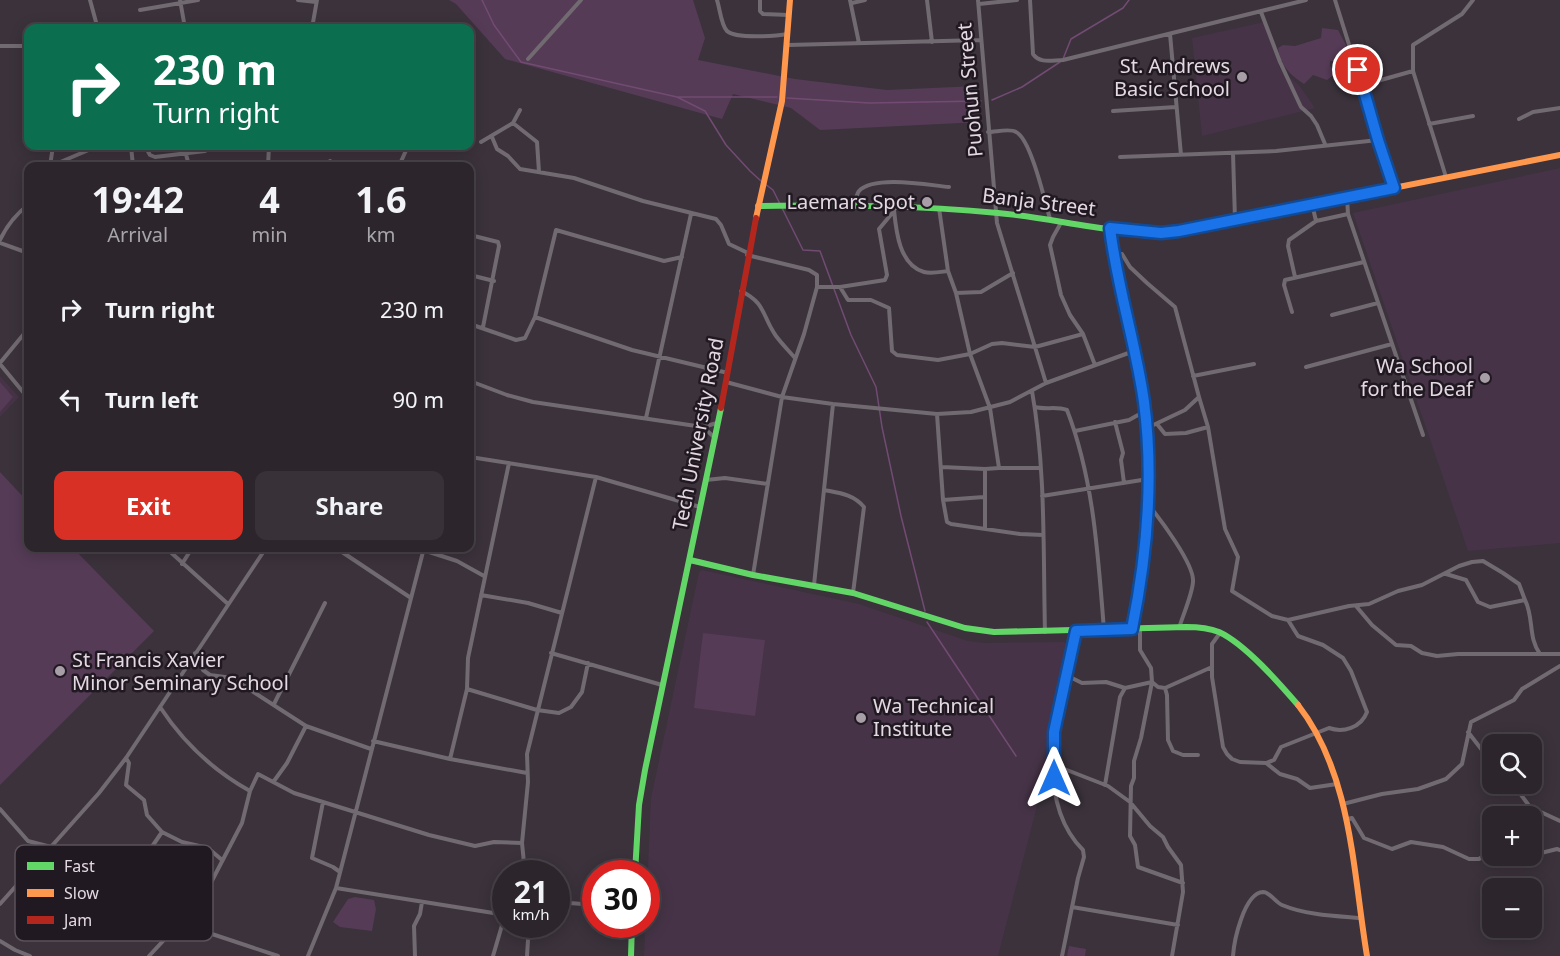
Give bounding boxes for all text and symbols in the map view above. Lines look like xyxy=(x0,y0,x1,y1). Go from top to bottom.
street label: Puohun Street xyxy=(950,22,989,158)
text: 230 m xyxy=(153,40,277,97)
pin xyxy=(1332,44,1383,95)
icon: right xyxy=(54,48,132,126)
place label: St. Andrews Basic School xyxy=(1114,52,1230,102)
icon: arrive xyxy=(1341,53,1374,86)
marker: St. Andrews Basic School xyxy=(1235,70,1249,84)
text: Turn right xyxy=(153,94,279,131)
text: 19:42 xyxy=(91,175,184,224)
text: 4 xyxy=(259,175,280,224)
text: 1.6 xyxy=(355,175,406,224)
street label: Banja Street xyxy=(981,181,1097,222)
place label: Laemars Spot xyxy=(786,188,915,215)
marker: Laemars Spot xyxy=(920,195,934,209)
text: Arrival xyxy=(107,221,168,248)
text: min xyxy=(251,221,288,248)
text: km xyxy=(366,221,396,248)
icon: right xyxy=(54,293,87,326)
text: Turn right xyxy=(105,294,215,324)
text: 230 m xyxy=(380,294,444,324)
street label: Tech University Road xyxy=(666,335,729,532)
place label: Wa School for the Deaf xyxy=(1361,352,1474,402)
marker: Wa School for the Deaf xyxy=(1478,371,1492,385)
icon: left xyxy=(54,383,87,416)
text: Turn left xyxy=(105,384,199,414)
text: 90 m xyxy=(393,384,444,414)
button: Exit xyxy=(54,471,243,540)
button: Share xyxy=(255,471,444,540)
place label: St Francis Xavier Minor Seminary School xyxy=(72,646,289,696)
marker: St Francis Xavier Minor Seminary School xyxy=(53,664,67,678)
place label: Wa Technical Institute xyxy=(873,692,994,742)
marker: Wa Technical Institute xyxy=(854,711,868,725)
map controls xyxy=(1482,734,1542,938)
button: search xyxy=(1482,734,1542,794)
position arrow xyxy=(1022,746,1086,810)
button: + xyxy=(1482,806,1542,866)
legend xyxy=(15,845,213,941)
text: Fast xyxy=(64,855,95,877)
speed limit sign: 30 xyxy=(582,860,660,938)
text: 21 xyxy=(514,871,548,912)
button: − xyxy=(1482,878,1542,938)
text: Slow xyxy=(64,882,99,904)
text: km/h xyxy=(513,904,549,924)
text: Jam xyxy=(62,909,92,931)

